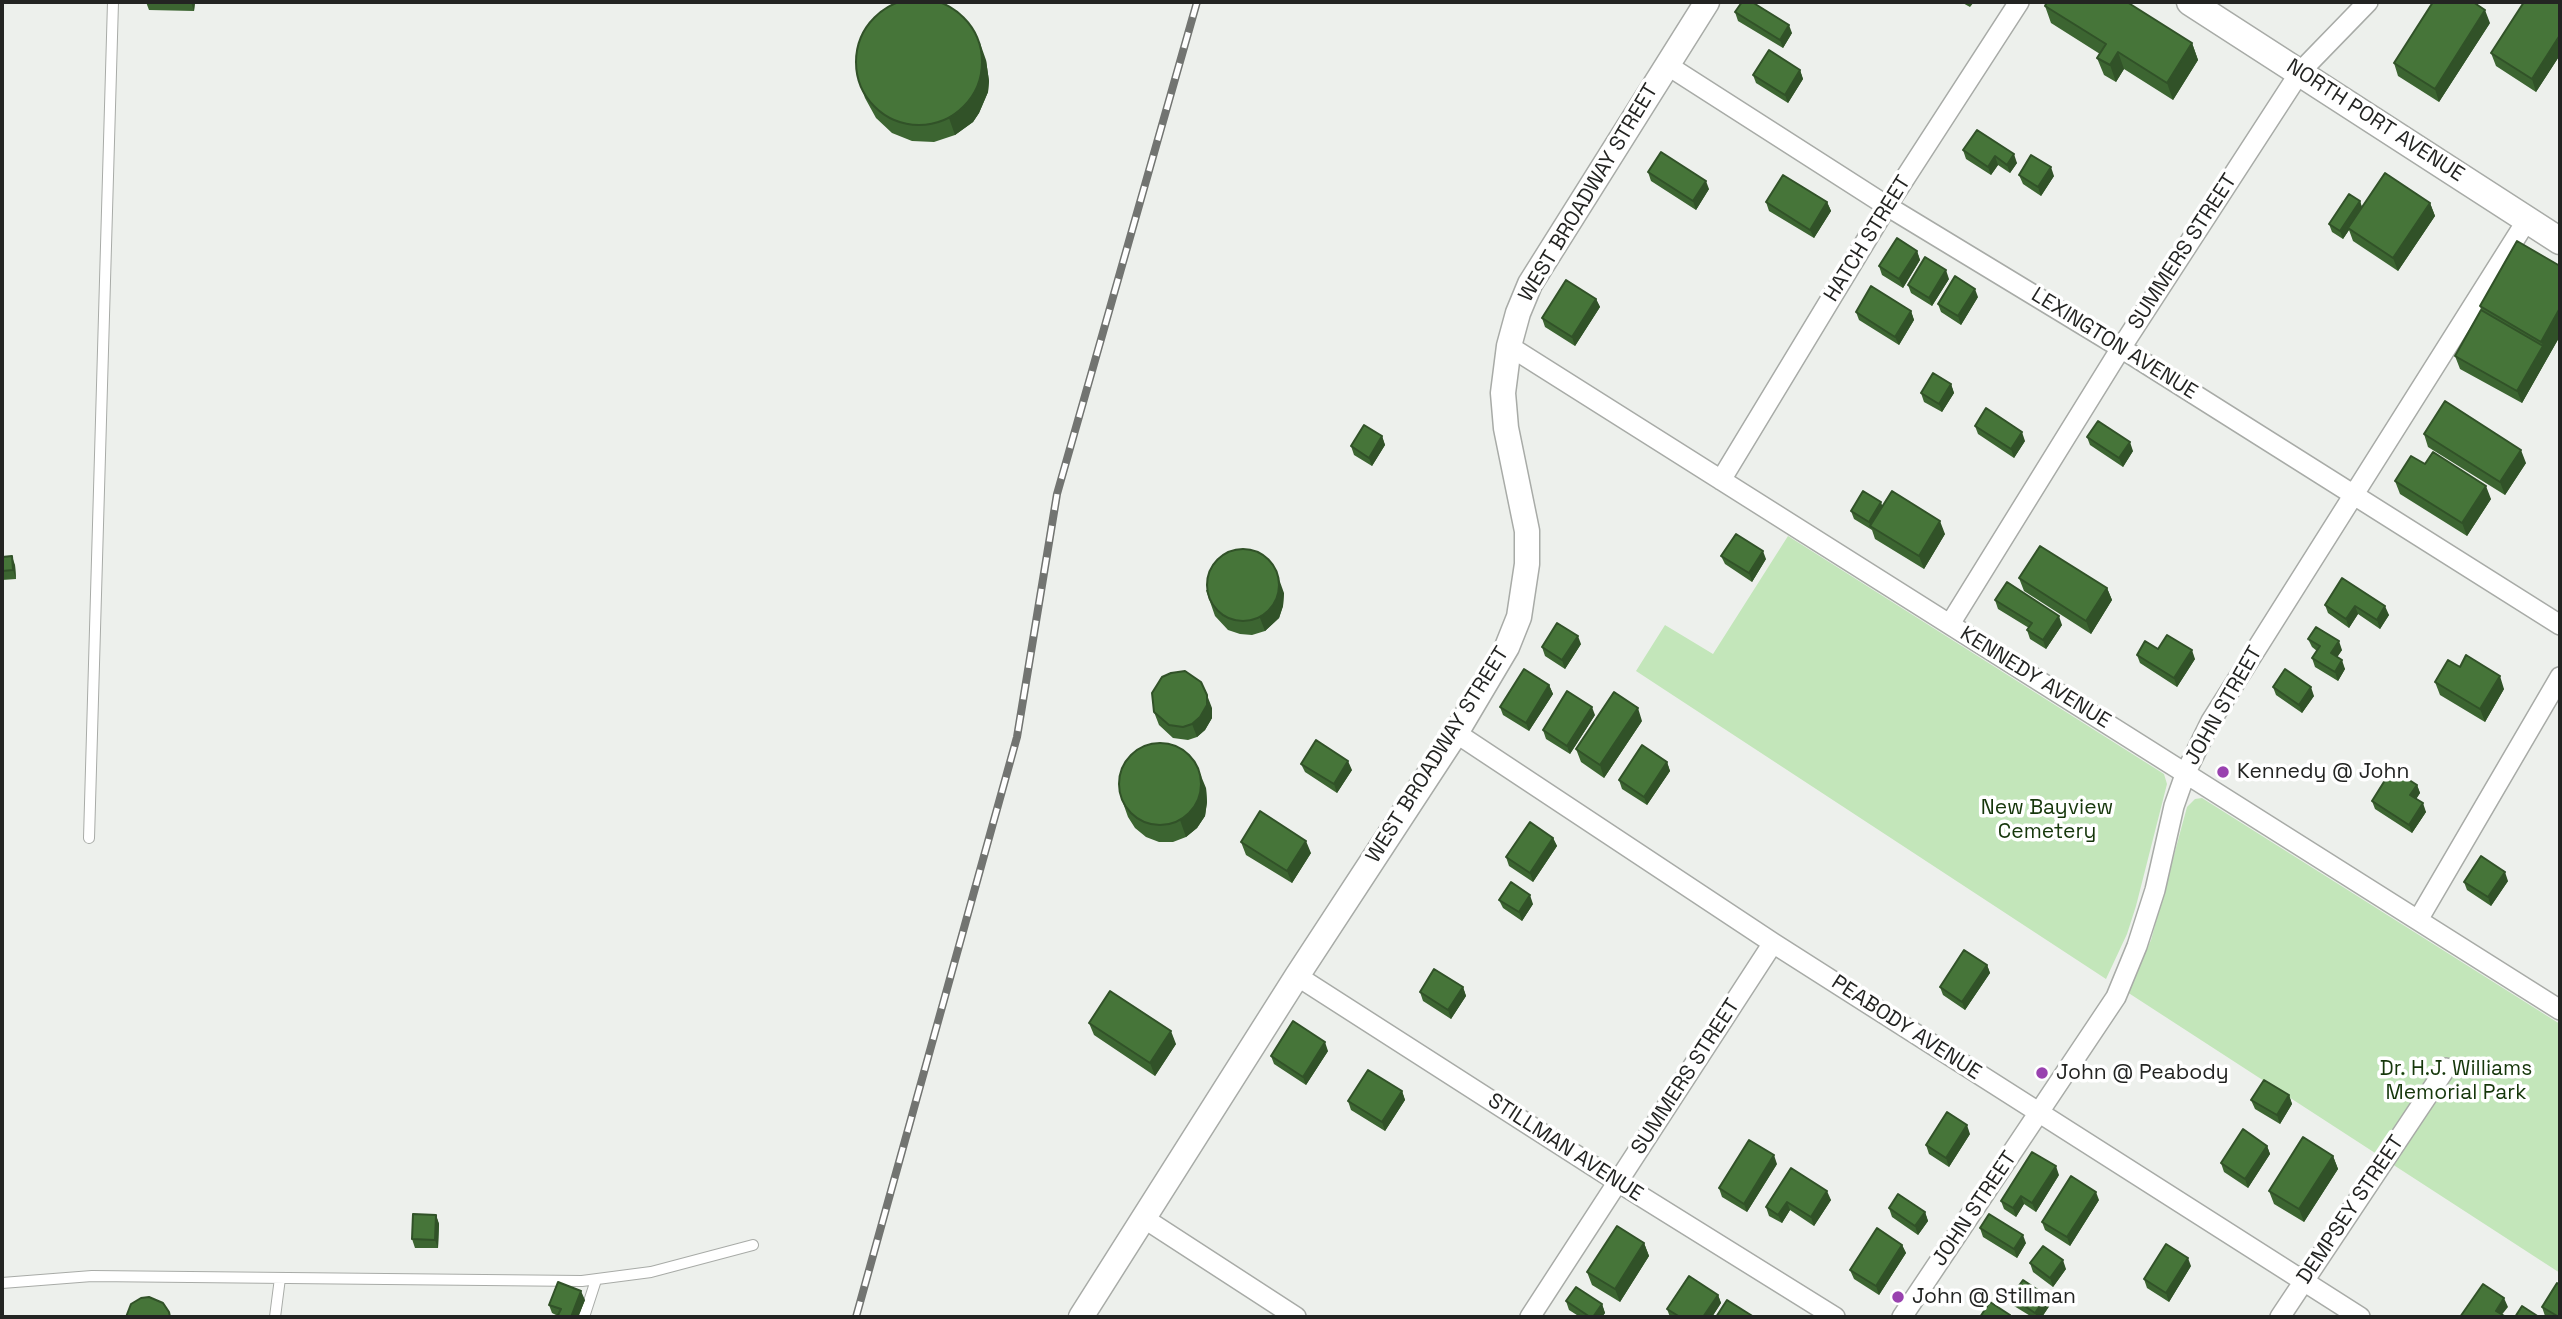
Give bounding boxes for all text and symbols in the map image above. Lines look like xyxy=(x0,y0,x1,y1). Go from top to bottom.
street label: NORTH PORT AVENUE xyxy=(2281,54,2469,188)
street label: WEST BROADWAY STREET xyxy=(1514,80,1664,306)
street label: SUMMERS STREET xyxy=(2123,170,2243,334)
street label: HATCH STREET xyxy=(1819,171,1917,307)
street label: LEXINGTON AVENUE xyxy=(2026,283,2202,405)
street label: KENNEDY AVENUE xyxy=(1955,622,2115,734)
street label: WEST BROADWAY STREET xyxy=(1361,642,1515,868)
street label: JOHN STREET xyxy=(2180,642,2268,770)
place label: Kennedy @ John xyxy=(2237,759,2409,785)
marker: Kennedy @ John xyxy=(2215,764,2231,780)
park label: New Bayview Cemetery xyxy=(1981,795,2113,845)
street label: PEABODY AVENUE xyxy=(1826,970,1986,1086)
street label: SUMMERS STREET xyxy=(1626,995,1746,1159)
park label: Dr. H.J. Williams Memorial Park xyxy=(2380,1056,2532,1106)
place label: John @ Peabody xyxy=(2056,1060,2229,1086)
marker: John @ Peabody xyxy=(2034,1065,2050,1081)
street label: STILLMAN AVENUE xyxy=(1483,1088,1647,1208)
street label: DEMPSEY STREET xyxy=(2292,1131,2410,1289)
street label: JOHN STREET xyxy=(1927,1147,2023,1271)
place label: John @ Stillman xyxy=(1912,1284,2076,1310)
marker: John @ Stillman xyxy=(1890,1289,1906,1305)

